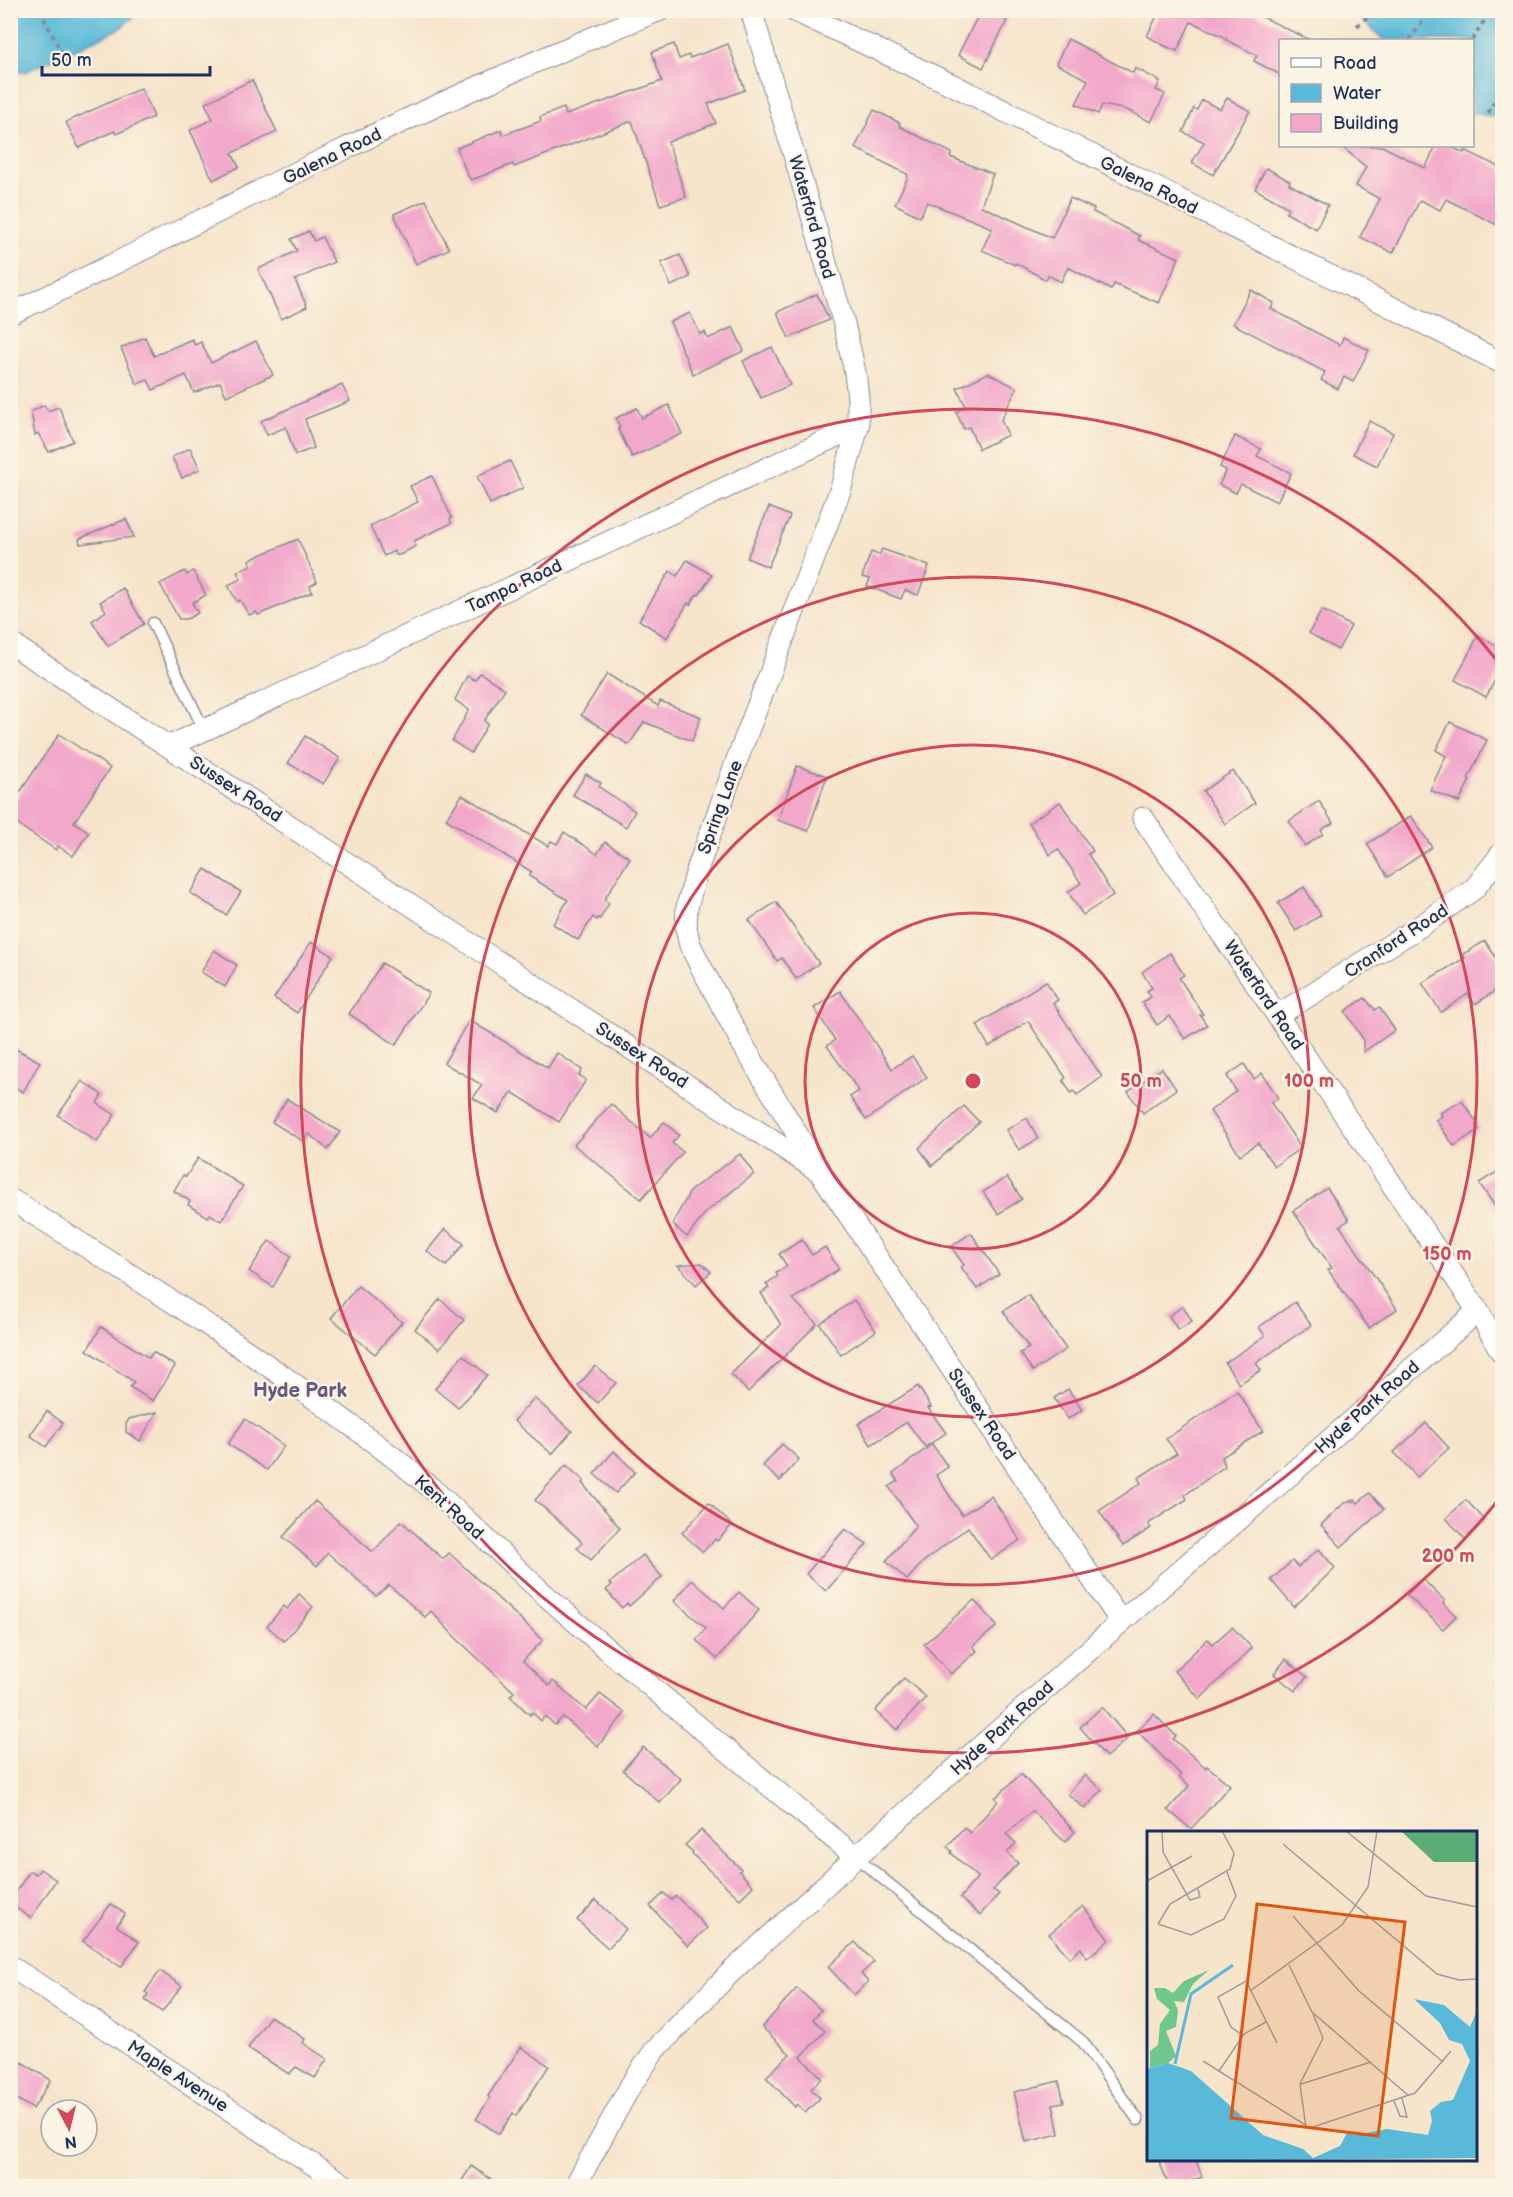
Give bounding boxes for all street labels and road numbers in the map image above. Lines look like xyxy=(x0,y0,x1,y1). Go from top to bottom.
street label: Galena Road xyxy=(280,124,385,189)
street label: Galena Road xyxy=(1096,152,1201,219)
street label: Waterford Road xyxy=(784,153,839,281)
street label: Tampa Road xyxy=(463,555,565,618)
street label: Sussex Road xyxy=(186,752,286,827)
street label: Spring Lane xyxy=(694,757,747,857)
street label: Cranford Road xyxy=(1340,900,1452,983)
street label: Waterford Road xyxy=(1219,936,1308,1054)
street label: Sussex Road xyxy=(592,1018,692,1093)
street label: Hyde Park Road xyxy=(1311,1356,1424,1458)
street label: Sussex Road xyxy=(943,1364,1020,1464)
street label: Kent Road xyxy=(410,1471,488,1544)
street label: Hyde Park Road xyxy=(947,1677,1058,1780)
street label: Maple Avenue xyxy=(123,2036,232,2117)

